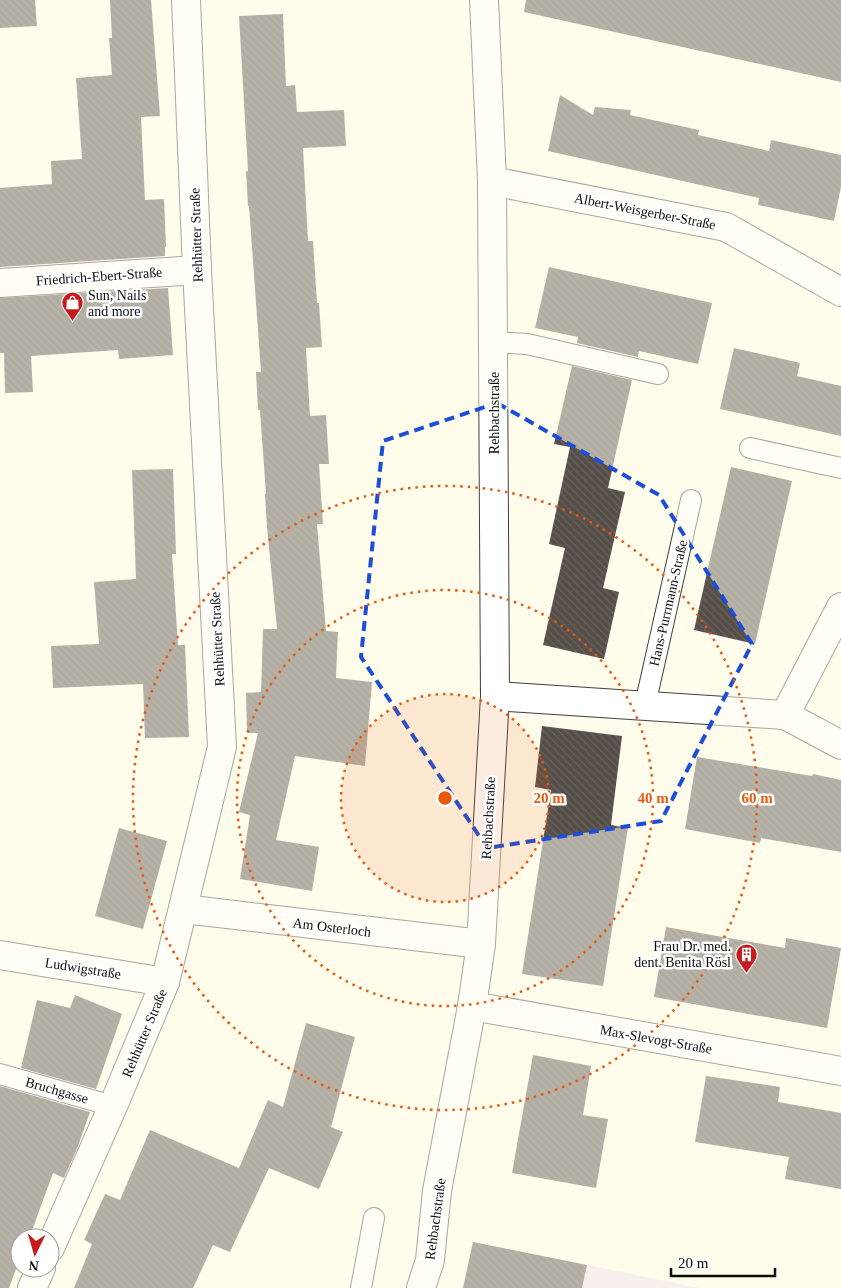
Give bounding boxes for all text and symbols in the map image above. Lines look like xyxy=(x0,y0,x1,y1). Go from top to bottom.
street label: Rehhütter Straße xyxy=(187,188,206,282)
street label: Albert-Weisgerber-Straße xyxy=(573,190,717,233)
street label: Friedrich-Ebert-Straße xyxy=(35,265,163,288)
place label: Sun, Nails and more xyxy=(88,288,146,319)
shop icon: Sun, Nails and more xyxy=(60,291,84,322)
street label: Rehbachstraße xyxy=(487,372,502,454)
street label: Hans-Purrmann-Straße xyxy=(647,539,690,668)
street label: Rehhütter Straße xyxy=(208,591,227,687)
street label: Rehbachstraße xyxy=(479,776,498,860)
centre of rings xyxy=(436,789,454,807)
text: 20 m xyxy=(533,790,565,806)
text: 40 m xyxy=(637,790,669,806)
text: 60 m xyxy=(741,790,773,806)
street label: Am Osterloch xyxy=(292,915,372,940)
place label: Frau Dr. med. dent. Benita Rösl xyxy=(634,939,731,970)
building icon: Frau Dr. med. dent. Benita Rösl xyxy=(735,942,759,973)
street label: Ludwigstraße xyxy=(44,955,122,982)
street label: Rehhütter Straße xyxy=(119,987,170,1080)
street label: Max-Slevogt-Straße xyxy=(599,1022,713,1057)
street label: Bruchgasse xyxy=(24,1074,90,1107)
street label: Rehbachstraße xyxy=(422,1177,449,1261)
north arrow xyxy=(10,1228,60,1278)
scale bar xyxy=(671,1246,775,1278)
text: 20 m xyxy=(678,1255,709,1271)
text: N xyxy=(28,1258,40,1273)

